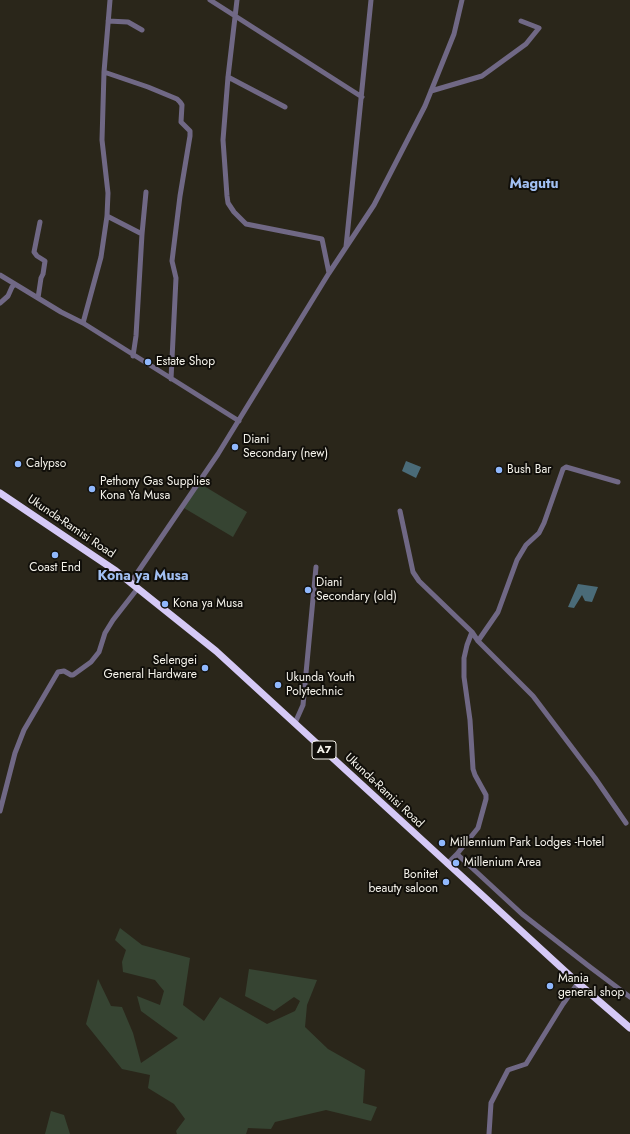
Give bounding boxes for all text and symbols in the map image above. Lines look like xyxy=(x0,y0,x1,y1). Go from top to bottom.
district label: Magutu xyxy=(509,177,559,193)
place label: Estate Shop xyxy=(156,355,215,369)
marker: Estate Shop xyxy=(143,357,153,367)
place label: Diani Secondary (new) xyxy=(243,433,328,461)
marker: Diani Secondary (new) xyxy=(230,442,240,452)
place label: Calypso xyxy=(26,457,66,471)
marker: Calypso xyxy=(13,459,23,469)
place label: Bush Bar xyxy=(507,463,551,477)
marker: Bush Bar xyxy=(494,465,504,475)
place label: Pethony Gas Supplies Kona Ya Musa xyxy=(100,475,210,503)
marker: Pethony Gas Supplies Kona Ya Musa xyxy=(87,484,97,494)
street label: Ukunda-Ramisi Road xyxy=(24,492,118,562)
marker: Coast End xyxy=(50,550,60,560)
place label: Coast End xyxy=(29,561,81,575)
district label: Kona ya Musa xyxy=(98,569,188,585)
place label: Diani Secondary (old) xyxy=(316,576,397,604)
marker: Diani Secondary (old) xyxy=(303,585,313,595)
place label: Kona ya Musa xyxy=(173,597,243,611)
marker: Kona ya Musa xyxy=(160,599,170,609)
place label: Selengei General Hardware xyxy=(103,654,197,682)
marker: Selengei General Hardware xyxy=(200,663,210,673)
place label: Ukunda Youth Polytechnic xyxy=(286,671,355,699)
marker: Ukunda Youth Polytechnic xyxy=(273,680,283,690)
road number: A7 xyxy=(312,741,336,759)
street label: Ukunda-Ramisi Road xyxy=(341,751,427,831)
place label: Millennium Park Lodges -Hotel xyxy=(450,836,604,850)
marker: Millennium Park Lodges -Hotel xyxy=(437,838,447,848)
place label: Millenium Area xyxy=(464,856,541,870)
marker: Millenium Area xyxy=(451,858,461,868)
place label: Bonitet beauty saloon xyxy=(368,868,438,896)
marker: Bonitet beauty saloon xyxy=(441,877,451,887)
place label: Mania general shop xyxy=(558,972,624,1000)
marker: Mania general shop xyxy=(545,981,555,991)

